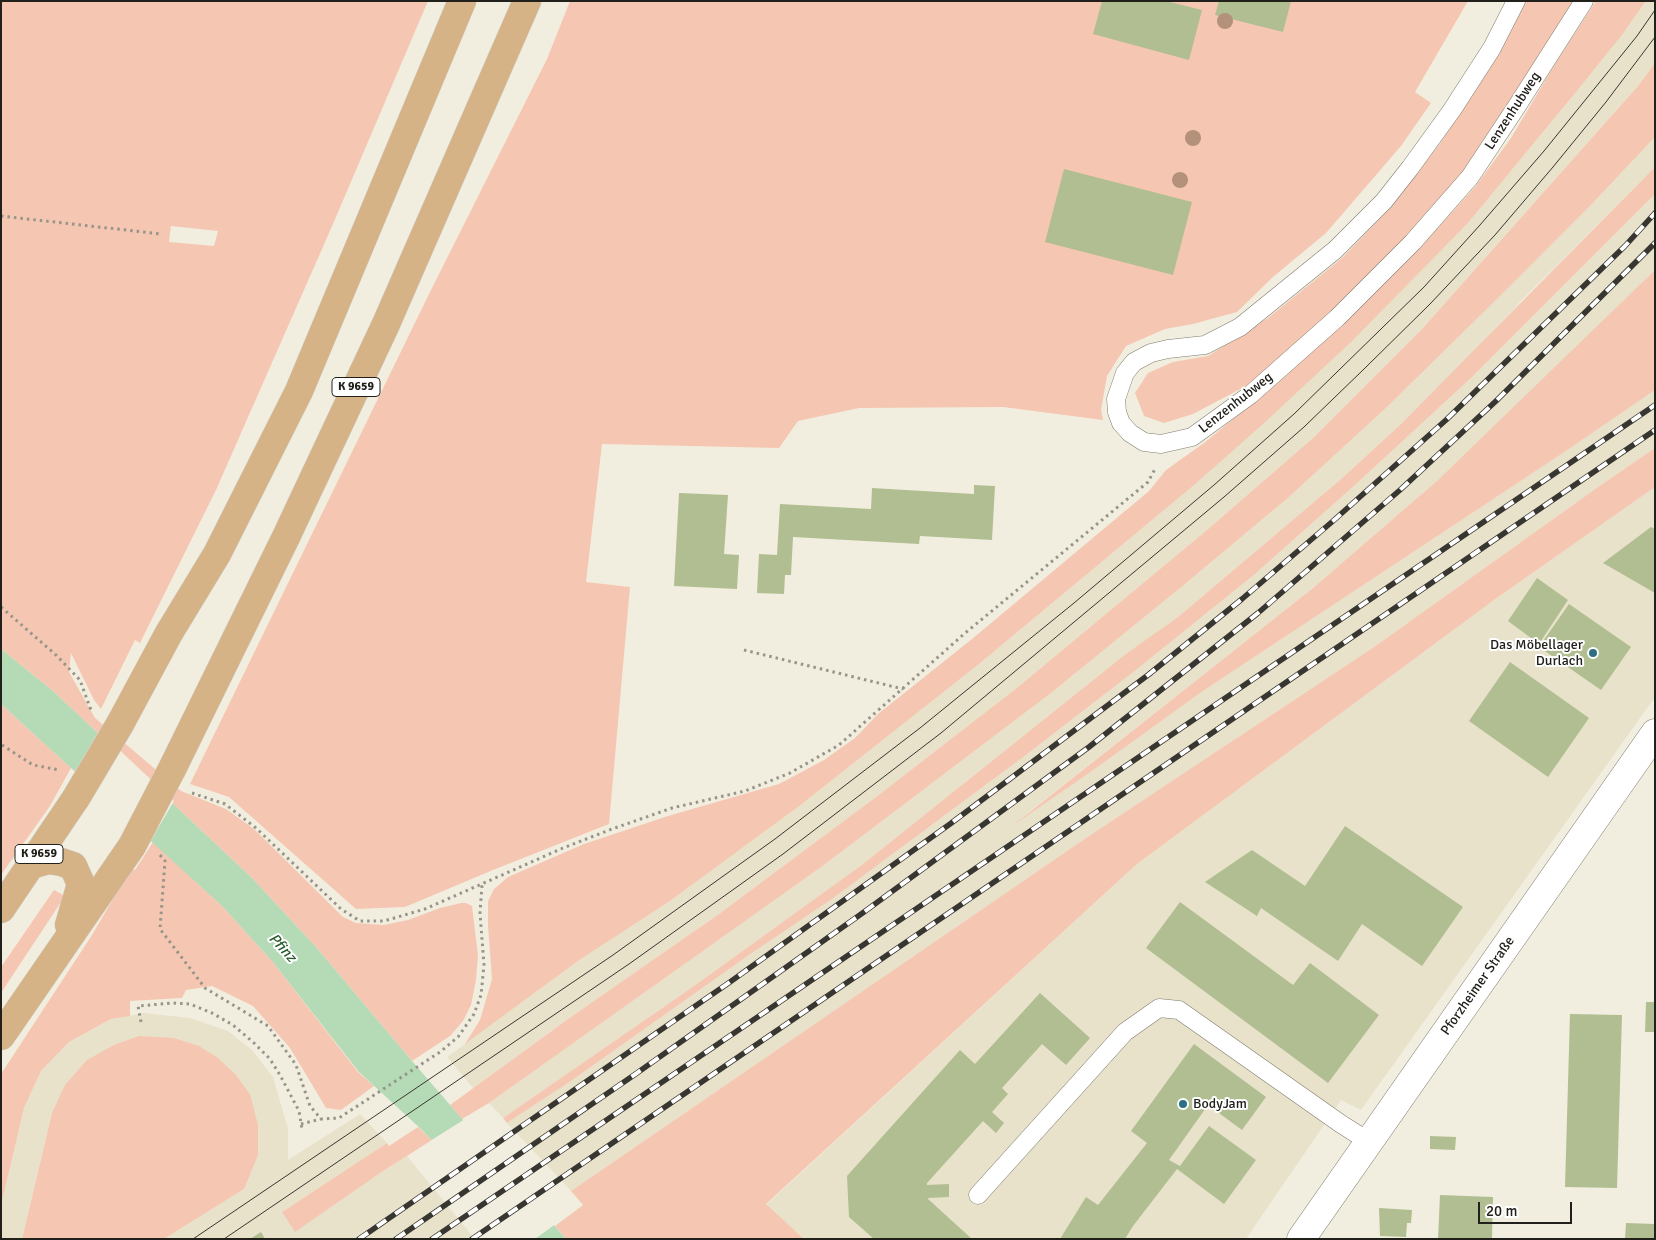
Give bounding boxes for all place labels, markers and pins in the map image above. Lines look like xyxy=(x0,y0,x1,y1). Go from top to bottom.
place label: Das Möbellager Durlach xyxy=(1490,637,1583,670)
marker: Das Möbellager Durlach xyxy=(1587,647,1599,659)
place label: BodyJam xyxy=(1193,1096,1247,1112)
marker: BodyJam xyxy=(1177,1098,1189,1110)

